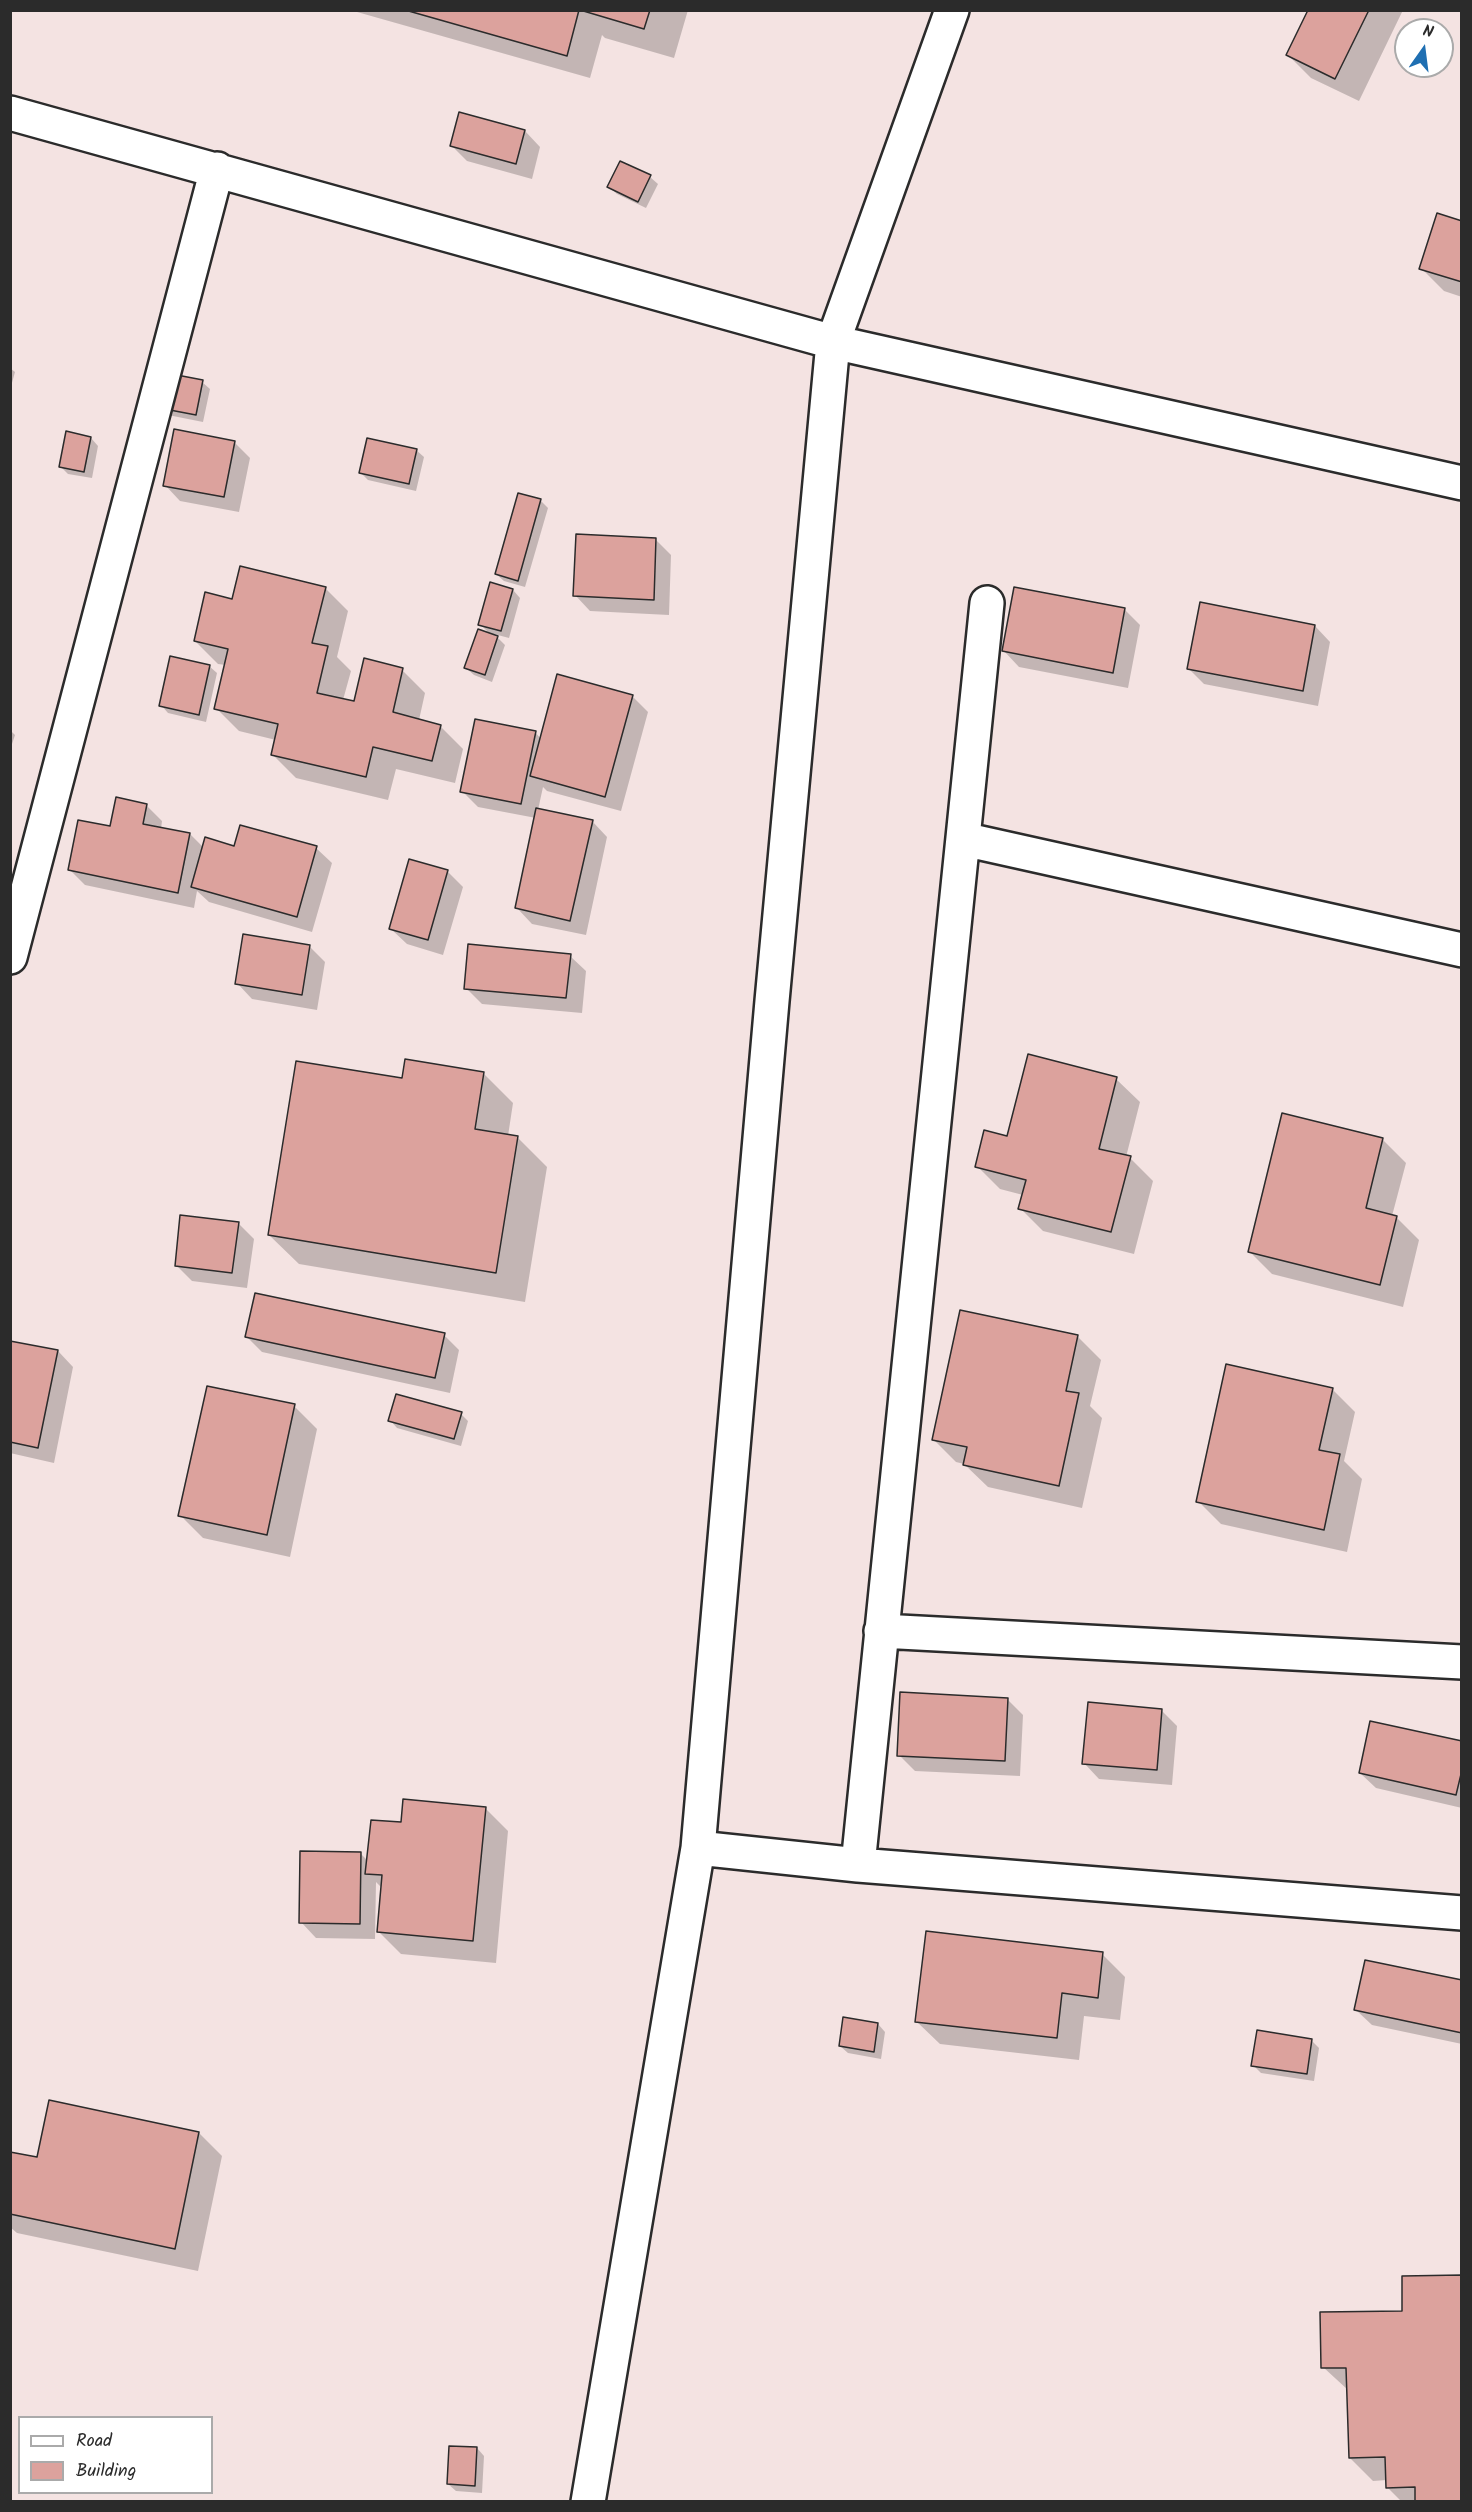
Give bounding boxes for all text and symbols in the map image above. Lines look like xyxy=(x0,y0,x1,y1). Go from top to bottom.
north arrow xyxy=(1394,18,1454,78)
text: N xyxy=(1420,19,1436,45)
legend xyxy=(18,2416,213,2494)
text: Road xyxy=(76,2427,112,2456)
text: Building xyxy=(76,2457,136,2486)

